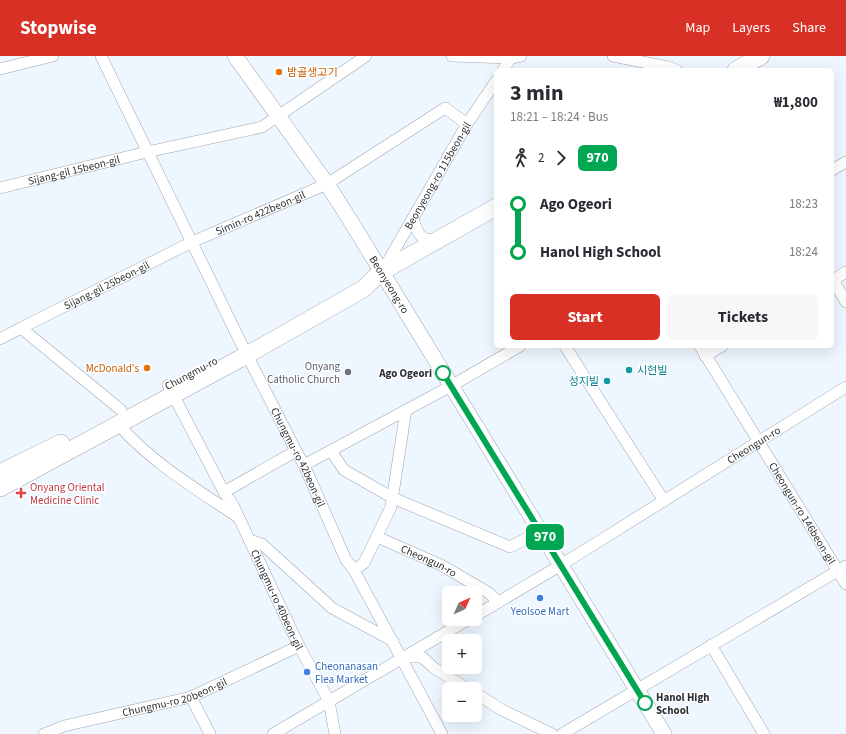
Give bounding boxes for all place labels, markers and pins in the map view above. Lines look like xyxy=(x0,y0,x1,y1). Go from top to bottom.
place label: 밤골생고기 xyxy=(287,65,338,80)
marker: 밤골생고기 xyxy=(274,67,284,77)
place label: Onyang Catholic Church xyxy=(267,359,340,387)
place label: McDonald's xyxy=(86,361,139,376)
marker: McDonald's xyxy=(142,363,152,373)
place label: 시현빌 xyxy=(637,363,667,378)
marker: Ago Ogeori xyxy=(435,365,451,381)
marker: 시현빌 xyxy=(624,365,634,375)
place label: Ago Ogeori xyxy=(378,366,432,381)
marker: Onyang Catholic Church xyxy=(343,367,353,377)
place label: 성지빌 xyxy=(569,374,599,389)
marker: 성지빌 xyxy=(602,376,612,386)
place label: Onyang Oriental Medicine Clinic xyxy=(30,480,105,508)
marker: Onyang Oriental Medicine Clinic xyxy=(15,487,27,499)
marker: Yeolsoe Mart xyxy=(535,593,545,603)
place label: Yeolsoe Mart xyxy=(510,604,569,619)
place label: Cheonanasan Flea Market xyxy=(315,659,378,687)
marker: Cheonanasan Flea Market xyxy=(302,667,312,677)
place label: Hanol High School xyxy=(656,690,710,718)
marker: Hanol High School xyxy=(637,695,653,711)

